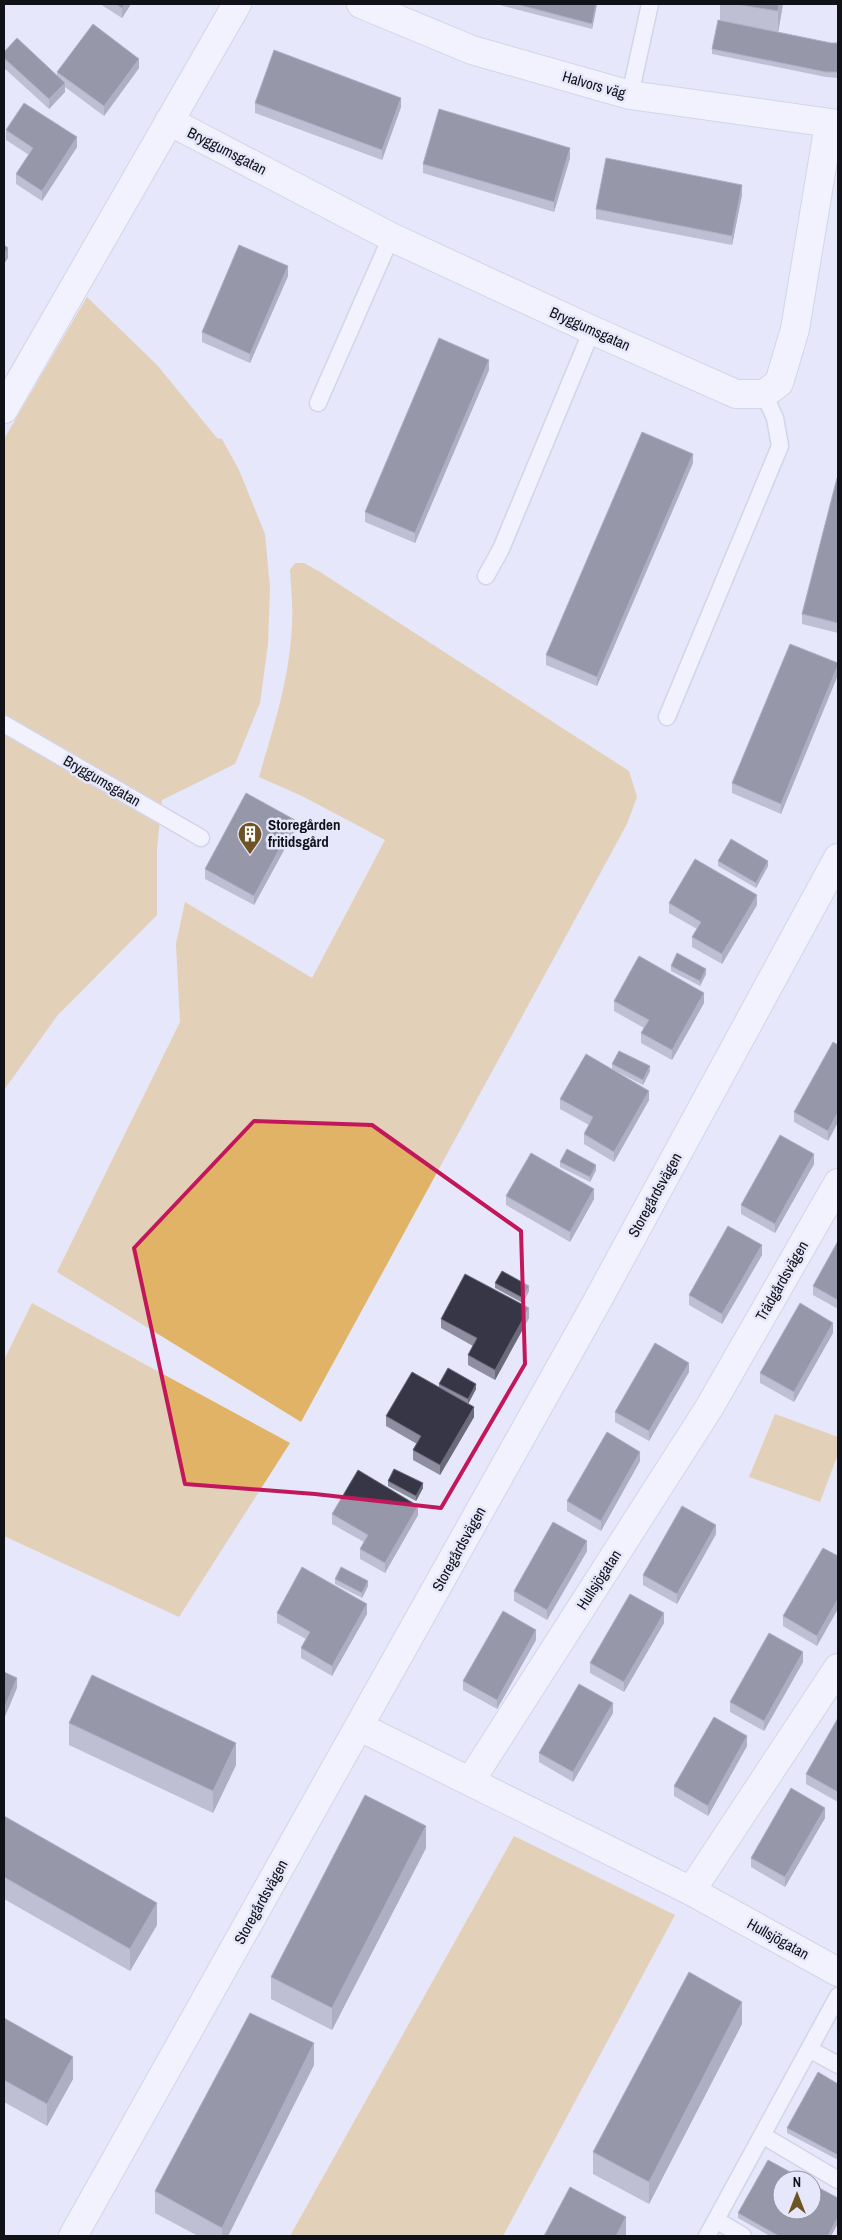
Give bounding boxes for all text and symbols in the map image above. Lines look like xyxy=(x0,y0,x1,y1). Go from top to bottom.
street label: Halvors väg xyxy=(560,65,628,104)
street label: Bryggumsgatan xyxy=(184,122,270,179)
street label: Bryggumsgatan xyxy=(547,301,634,356)
street label: Bryggumsgatan xyxy=(60,750,145,811)
place label: Storegården fritidsgård xyxy=(268,814,340,852)
building icon: Storegården fritidsgård xyxy=(237,821,263,855)
street label: Storegårdsvägen xyxy=(623,1149,686,1241)
street label: Trädgårdsvägen xyxy=(750,1237,813,1325)
street label: Storegårdsvägen xyxy=(427,1503,490,1595)
street label: Hullsjögatan xyxy=(571,1546,626,1614)
street label: Storegårdsvägen xyxy=(229,1856,292,1948)
street label: Hullsjögatan xyxy=(744,1913,813,1964)
north arrow xyxy=(772,2170,822,2220)
text: N xyxy=(793,2173,801,2191)

